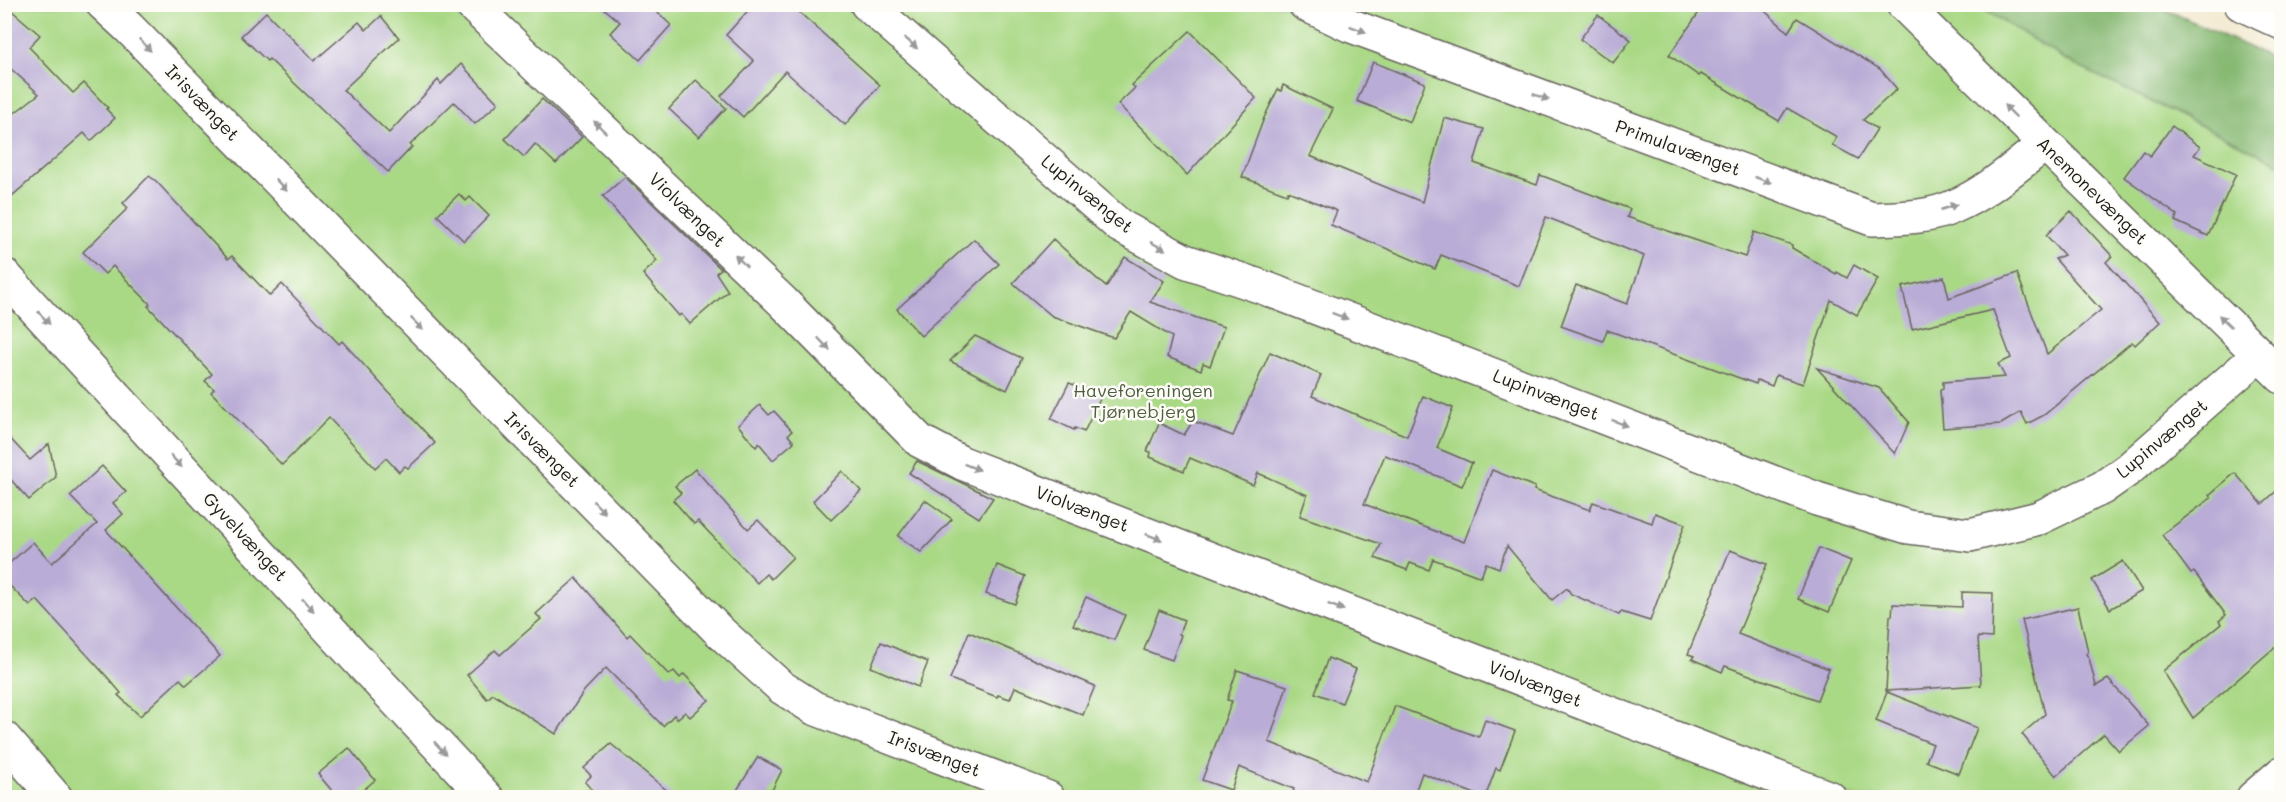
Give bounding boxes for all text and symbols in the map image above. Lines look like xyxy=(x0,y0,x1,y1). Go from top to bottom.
one-way arrow xyxy=(1350,24,1368,34)
one-way arrow xyxy=(903,36,918,49)
one-way arrow xyxy=(138,37,152,52)
street label: Irisvænget xyxy=(160,59,245,146)
one-way arrow xyxy=(1532,92,1550,102)
one-way arrow xyxy=(2004,105,2018,119)
street label: Primulavænget xyxy=(1612,113,1744,181)
one-way arrow xyxy=(592,120,607,134)
street label: Anemonevænget xyxy=(2032,131,2153,250)
street label: Lupinvænget xyxy=(1037,149,1139,238)
street label: Violvænget xyxy=(644,166,731,252)
one-way arrow xyxy=(1754,175,1772,185)
one-way arrow xyxy=(273,177,287,191)
one-way arrow xyxy=(1941,202,1959,212)
one-way arrow xyxy=(1150,241,1167,251)
one-way arrow xyxy=(734,255,748,269)
one-way arrow xyxy=(37,310,51,325)
one-way arrow xyxy=(1331,312,1349,321)
one-way arrow xyxy=(2217,314,2232,328)
one-way arrow xyxy=(410,316,424,330)
one-way arrow xyxy=(817,336,831,350)
street label: Lupinvænget xyxy=(1490,363,1603,425)
park label: Haveforeningen Tjørnebjerg xyxy=(1073,378,1213,423)
street label: Lupinvænget xyxy=(2111,393,2212,483)
street label: Irisvænget xyxy=(500,406,586,492)
one-way arrow xyxy=(1611,419,1629,428)
one-way arrow xyxy=(169,454,183,469)
one-way arrow xyxy=(964,462,982,472)
street label: Violvænget xyxy=(1032,479,1133,537)
street label: Gyvelvænget xyxy=(198,486,293,586)
one-way arrow xyxy=(592,500,606,515)
one-way arrow xyxy=(1145,533,1163,542)
one-way arrow xyxy=(300,598,314,612)
one-way arrow xyxy=(1327,603,1345,612)
street label: Violvænget xyxy=(1485,654,1586,712)
street label: Irisvænget xyxy=(885,724,984,782)
one-way arrow xyxy=(433,740,447,754)

